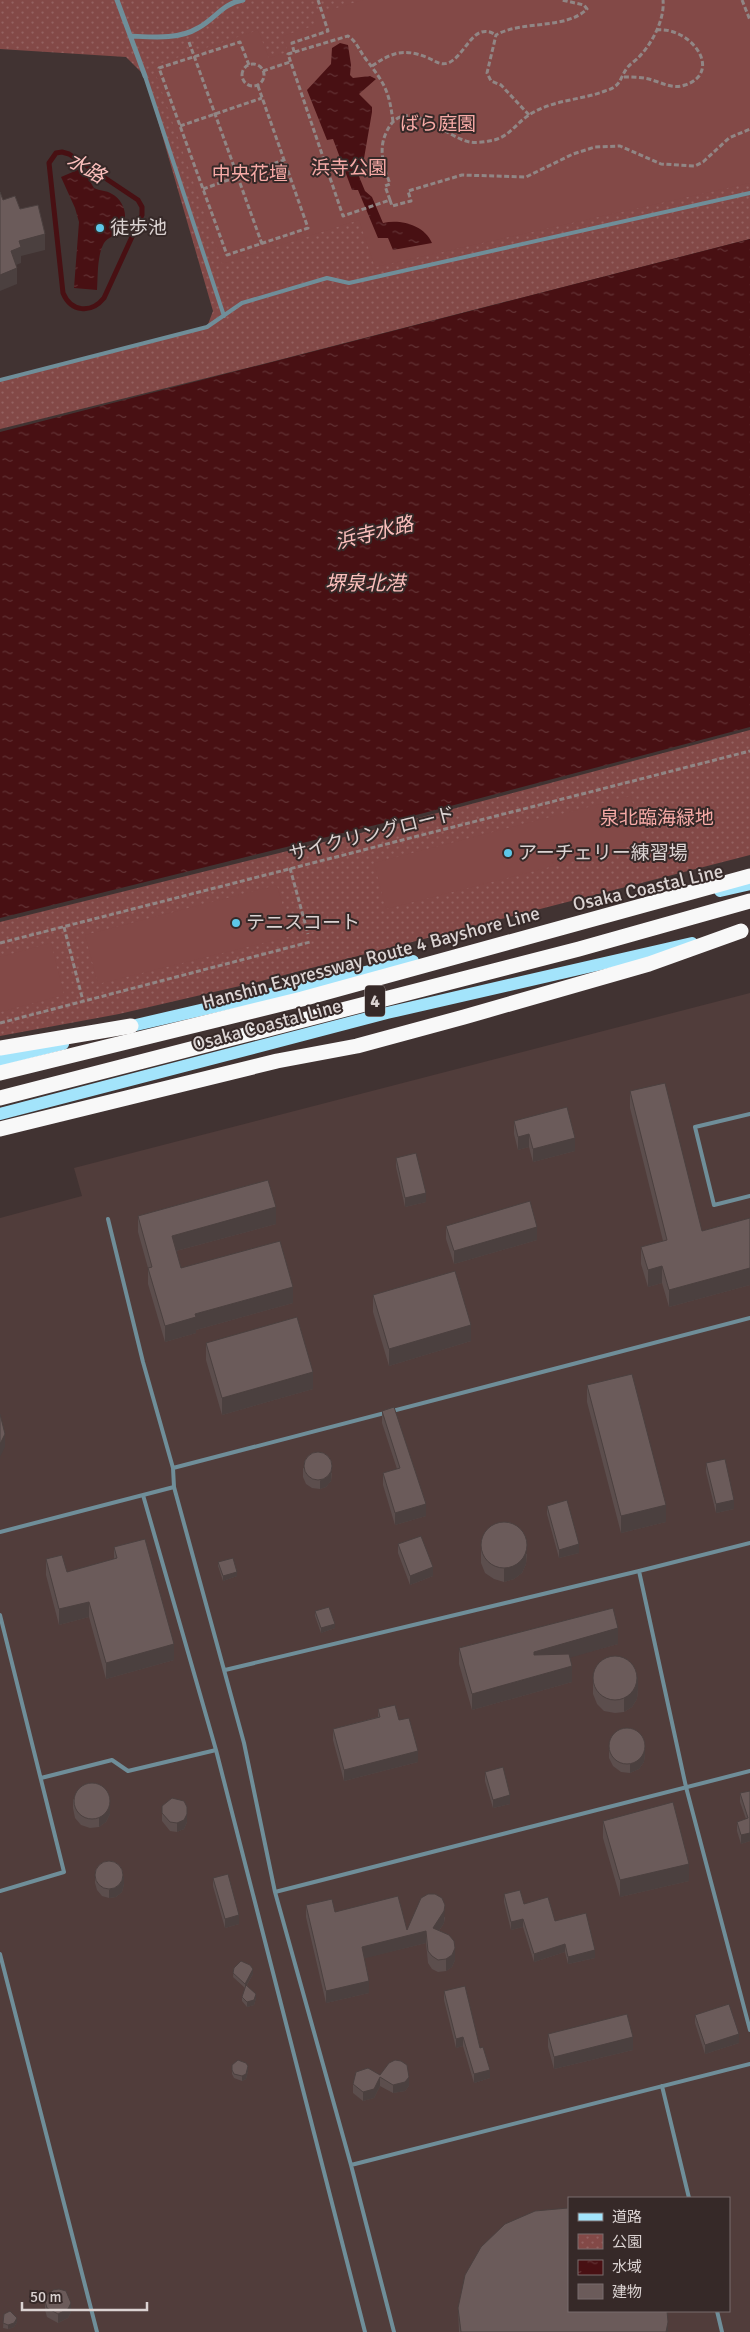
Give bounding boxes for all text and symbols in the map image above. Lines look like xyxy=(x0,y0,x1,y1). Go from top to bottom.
park label: ばら庭園 xyxy=(400,112,476,136)
water label: 水路 xyxy=(62,147,111,190)
park label: 浜寺公園 xyxy=(311,156,387,180)
park label: 中央花壇 xyxy=(212,162,288,186)
place label: 徒歩池 xyxy=(110,216,167,240)
marker: 徒歩池 xyxy=(94,222,106,234)
water label: 浜寺水路 xyxy=(332,511,418,555)
water label: 堺泉北港 xyxy=(325,571,408,596)
street label: サイクリングロード xyxy=(286,802,458,866)
park label: 泉北臨海緑地 xyxy=(600,806,714,830)
place label: アーチェリー練習場 xyxy=(518,841,688,865)
marker: アーチェリー練習場 xyxy=(502,847,514,859)
street label: Osaka Coastal Line xyxy=(570,859,726,917)
street label: Hanshin Expressway Route 4 Bayshore Line xyxy=(200,902,542,1014)
place label: テニスコート xyxy=(246,911,360,935)
marker: テニスコート xyxy=(230,917,242,929)
road number: 4 xyxy=(365,986,385,1016)
street label: Osaka Coastal Line xyxy=(190,994,344,1056)
legend xyxy=(568,2197,730,2312)
text: 道路 xyxy=(612,2208,642,2226)
text: 公園 xyxy=(612,2233,642,2251)
text: 水域 xyxy=(612,2258,642,2276)
scale bar xyxy=(22,2280,148,2312)
text: 建物 xyxy=(612,2283,642,2301)
text: 50 m xyxy=(30,2288,61,2306)

